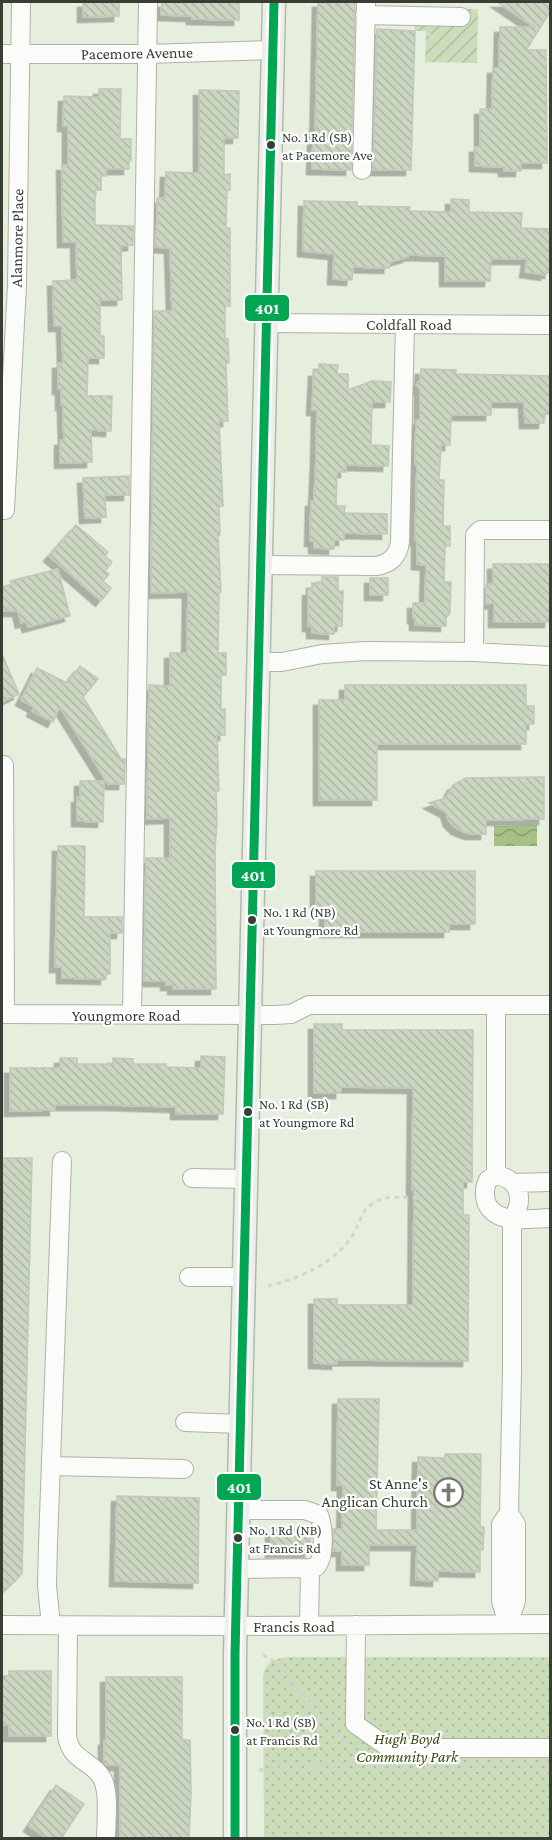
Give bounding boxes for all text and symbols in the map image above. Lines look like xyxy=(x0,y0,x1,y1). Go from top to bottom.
street label: Pacemore Avenue xyxy=(81,44,193,62)
place label: No. 1 Rd (SB) at Pacemore Ave xyxy=(282,129,373,163)
marker: No. 1 Rd (SB) at Pacemore Ave xyxy=(265,139,277,151)
street label: Alanmore Place xyxy=(8,189,26,287)
line badge: 401 xyxy=(244,294,290,322)
text: 401 xyxy=(255,300,279,317)
street label: Coldfall Road xyxy=(366,316,453,333)
line badge: 401 xyxy=(231,861,276,889)
text: 401 xyxy=(241,867,265,884)
place label: No. 1 Rd (NB) at Youngmore Rd xyxy=(263,904,359,938)
marker: No. 1 Rd (NB) at Youngmore Rd xyxy=(246,914,258,926)
street label: Youngmore Road xyxy=(72,1007,181,1025)
place label: No. 1 Rd (SB) at Youngmore Rd xyxy=(259,1096,355,1130)
marker: No. 1 Rd (SB) at Youngmore Rd xyxy=(242,1106,254,1118)
line badge: 401 xyxy=(216,1473,262,1501)
place label: St Anne's Anglican Church xyxy=(322,1475,428,1511)
church icon: St Anne's Anglican Church xyxy=(433,1476,465,1508)
text: 401 xyxy=(227,1479,251,1496)
place label: No. 1 Rd (NB) at Francis Rd xyxy=(249,1522,322,1556)
marker: No. 1 Rd (NB) at Francis Rd xyxy=(232,1532,244,1544)
street label: Francis Road xyxy=(253,1618,335,1635)
place label: No. 1 Rd (SB) at Francis Rd xyxy=(246,1714,318,1748)
marker: No. 1 Rd (SB) at Francis Rd xyxy=(229,1724,241,1736)
park label: Hugh Boyd Community Park xyxy=(356,1730,459,1766)

